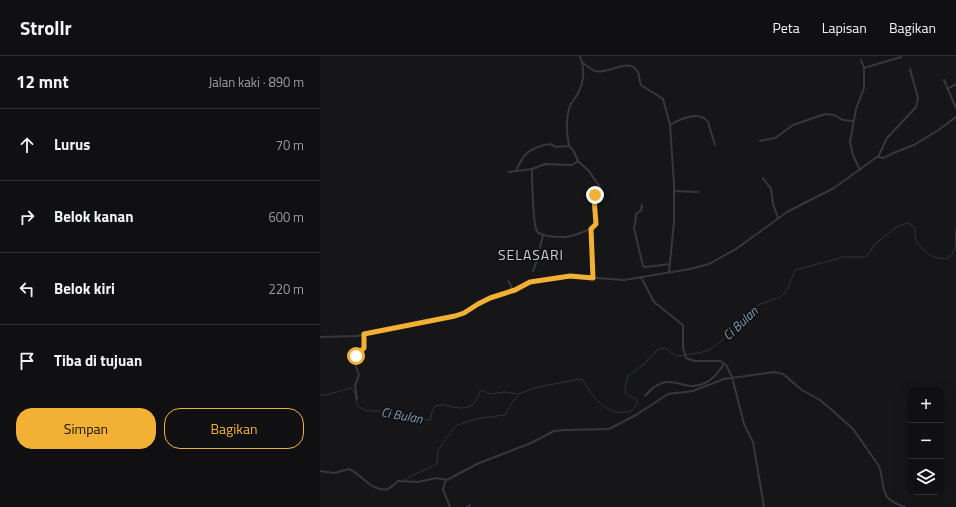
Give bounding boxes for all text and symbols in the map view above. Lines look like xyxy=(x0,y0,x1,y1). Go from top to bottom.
text: Strollr xyxy=(20,13,72,42)
text: Peta xyxy=(772,17,800,38)
text: Lapisan xyxy=(822,17,867,38)
text: Bagikan xyxy=(889,17,936,38)
text: 12 mnt xyxy=(16,69,69,95)
text: Jalan kaki · 890 m xyxy=(208,72,304,92)
text: Lurus xyxy=(54,133,90,156)
icon: ahead xyxy=(16,134,38,156)
text: 70 m xyxy=(276,135,304,155)
route end xyxy=(586,186,604,204)
text: Belok kanan xyxy=(54,205,134,228)
icon: right xyxy=(16,206,38,228)
text: 600 m xyxy=(268,207,304,227)
district label: SELASARI xyxy=(498,244,564,265)
text: Belok kiri xyxy=(54,277,115,300)
icon: left xyxy=(16,278,38,300)
text: 220 m xyxy=(268,279,304,299)
water label: Ci Bulan xyxy=(718,301,762,345)
route start xyxy=(347,347,365,365)
text: Tiba di tujuan xyxy=(54,349,142,372)
icon: arrive xyxy=(16,350,38,372)
map controls xyxy=(908,387,944,495)
button: + xyxy=(908,387,944,423)
water label: Ci Bulan xyxy=(380,402,425,429)
button: Simpan xyxy=(16,408,156,449)
button: Bagikan xyxy=(164,408,304,449)
button: − xyxy=(908,423,944,459)
button: layers xyxy=(908,459,944,495)

